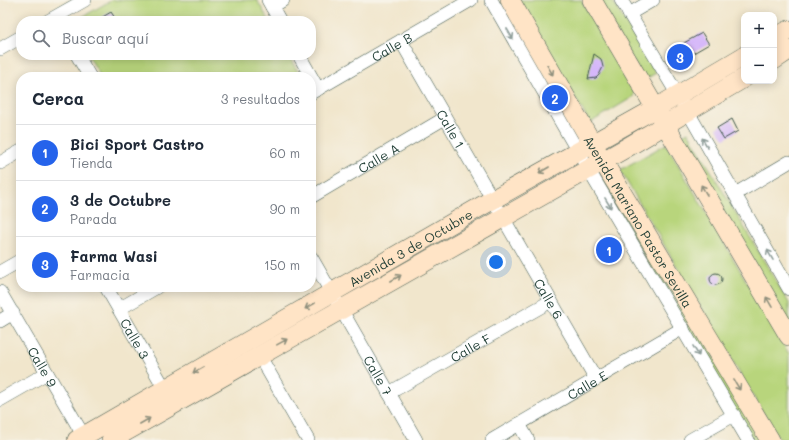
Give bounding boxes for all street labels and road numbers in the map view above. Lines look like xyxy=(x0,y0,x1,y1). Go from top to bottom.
street label: Calle B xyxy=(368,28,415,65)
street label: Calle 1 xyxy=(434,106,469,151)
street label: Avenida Mariano Pastor Sevilla xyxy=(581,132,697,310)
street label: Calle A xyxy=(354,139,402,176)
street label: Avenida 3 de Octubre xyxy=(345,205,475,290)
street label: Calle 6 xyxy=(531,275,568,322)
street label: Calle 3 xyxy=(117,315,154,362)
street label: Calle F xyxy=(447,329,493,365)
street label: Calle 9 xyxy=(25,343,62,390)
street label: Calle 7 xyxy=(361,352,397,398)
street label: Calle E xyxy=(564,366,610,403)

